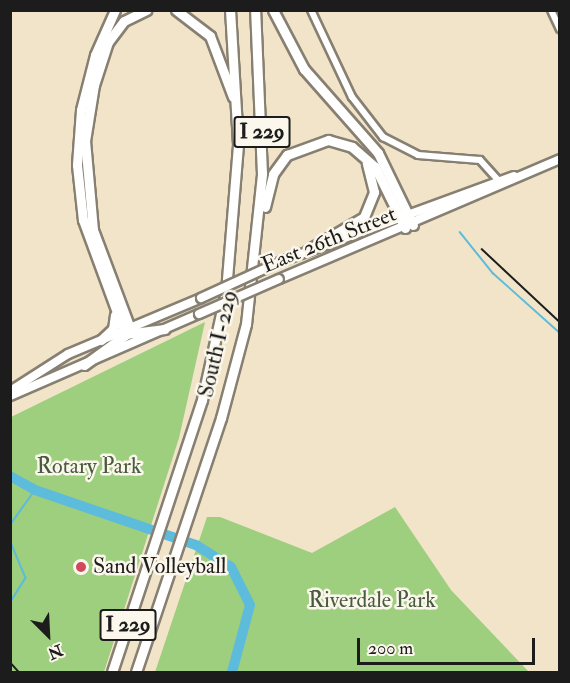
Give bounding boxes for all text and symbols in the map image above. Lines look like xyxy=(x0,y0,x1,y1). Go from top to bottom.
road number: I 229 xyxy=(234,114,290,150)
street label: East 26th Street xyxy=(258,201,400,279)
street label: South I-229 xyxy=(193,288,243,400)
park label: Rotary Park xyxy=(37,454,141,480)
place label: Sand Volleyball xyxy=(93,554,226,580)
marker: Sand Volleyball xyxy=(74,560,88,574)
park label: Riverdale Park xyxy=(308,588,436,614)
north arrow xyxy=(18,605,78,665)
road number: I 229 xyxy=(100,607,156,643)
scale bar xyxy=(360,626,538,664)
text: 200 m xyxy=(368,637,413,660)
text: N xyxy=(45,639,66,663)

